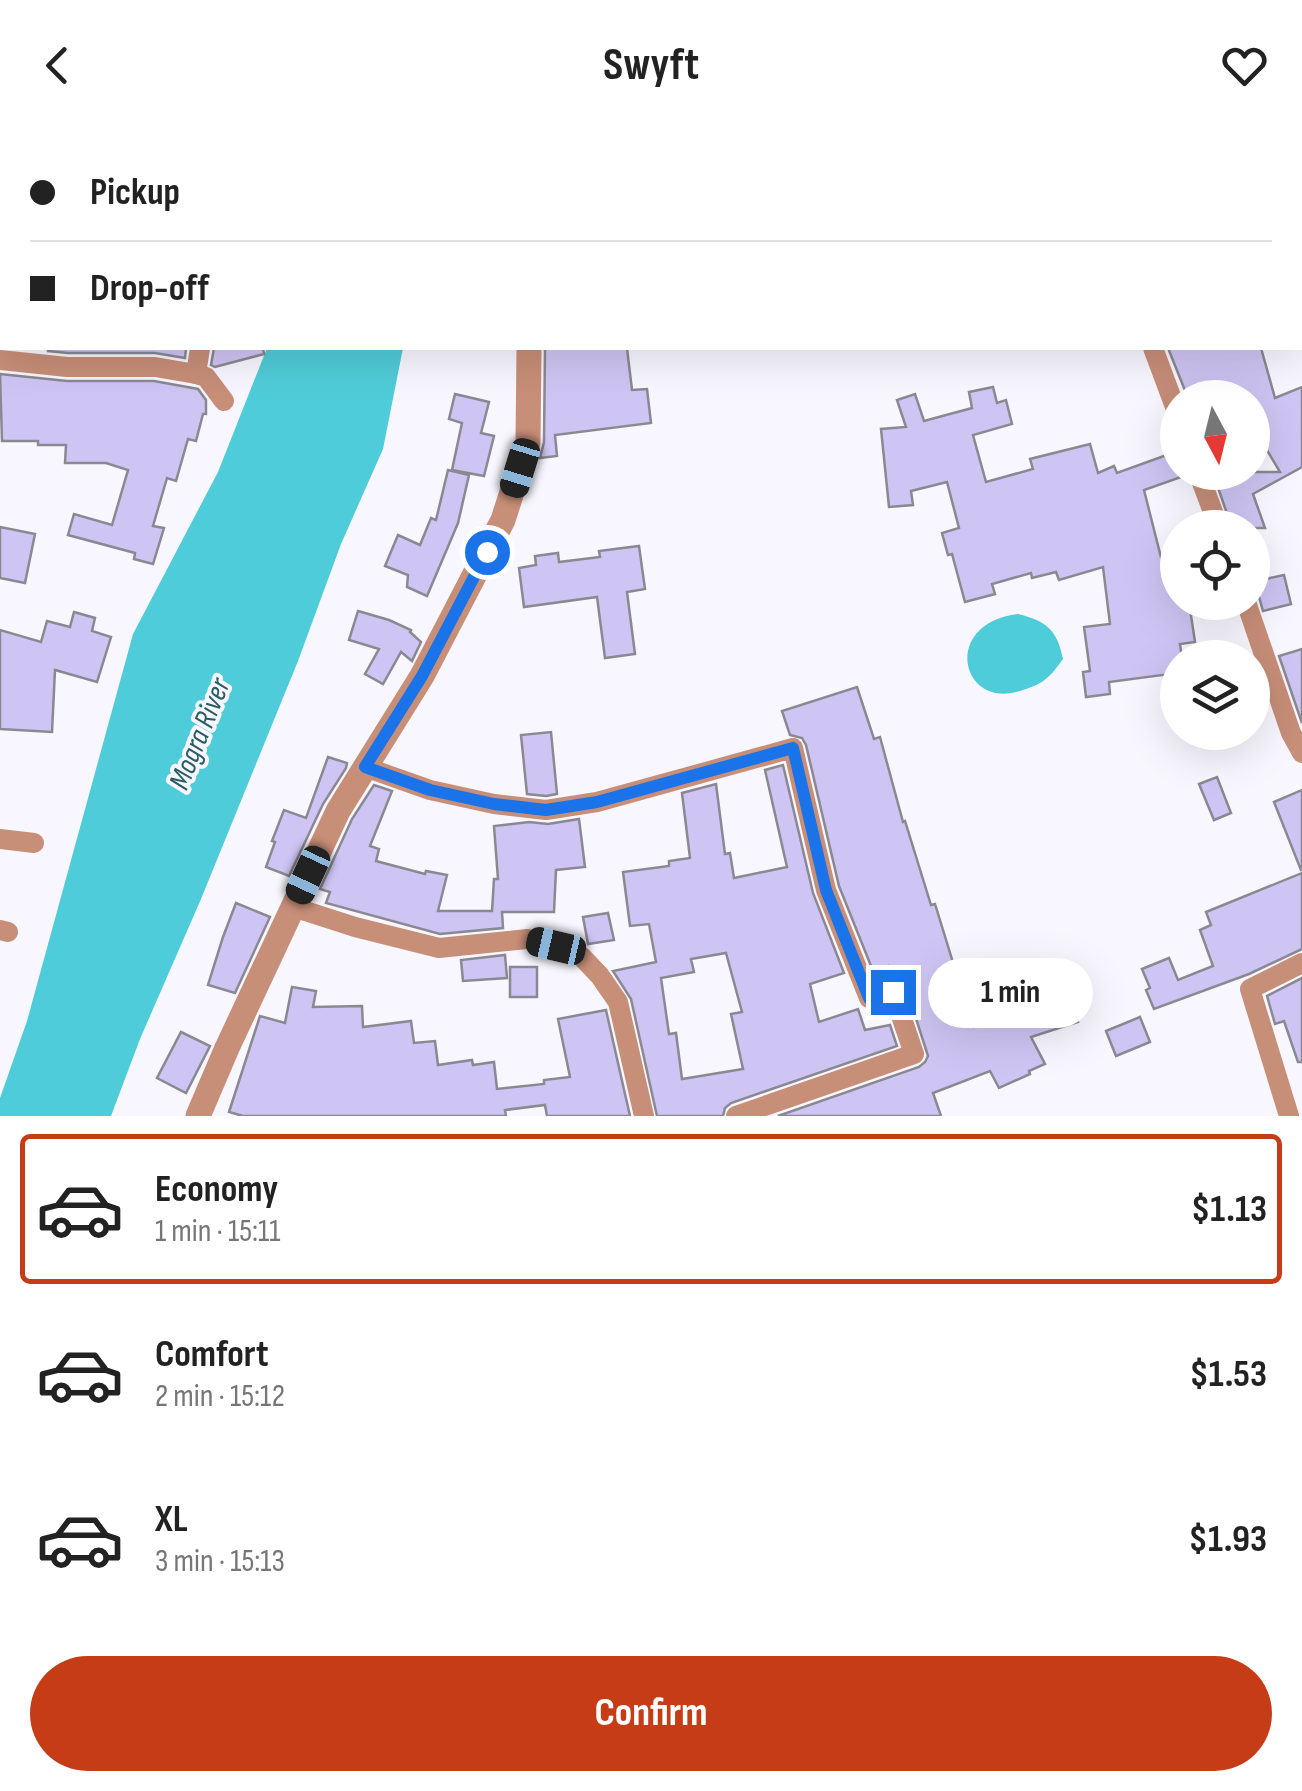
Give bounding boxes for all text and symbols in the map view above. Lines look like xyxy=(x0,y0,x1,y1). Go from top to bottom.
icon: back xyxy=(30,38,85,93)
text: Swyft xyxy=(603,38,699,93)
icon: heart xyxy=(1217,38,1272,93)
text: Pickup xyxy=(90,170,180,215)
text: Drop-off xyxy=(90,266,209,311)
north arrow xyxy=(1160,380,1270,490)
map controls xyxy=(1160,380,1270,750)
car xyxy=(497,435,543,501)
button: locate xyxy=(1160,510,1270,620)
route start xyxy=(465,530,510,575)
button: layers xyxy=(1160,640,1270,750)
water label: Mogra River xyxy=(161,672,239,795)
car xyxy=(282,841,334,909)
car xyxy=(523,925,589,967)
callout: 1 min xyxy=(928,957,1093,1027)
route end xyxy=(871,970,916,1015)
text: 1 min xyxy=(981,973,1040,1012)
icon: car xyxy=(35,1164,125,1254)
text: Economy xyxy=(155,1167,278,1212)
text: $1.13 xyxy=(1191,1187,1267,1232)
text: 1 min · 15:11 xyxy=(155,1212,281,1251)
icon: car xyxy=(35,1329,125,1419)
text: Comfort xyxy=(155,1332,269,1377)
text: $1.53 xyxy=(1189,1352,1267,1397)
text: 2 min · 15:12 xyxy=(155,1377,285,1416)
icon: car xyxy=(35,1494,125,1584)
text: XL xyxy=(155,1497,188,1542)
text: $1.93 xyxy=(1189,1517,1267,1562)
text: 3 min · 15:13 xyxy=(155,1542,285,1581)
button: Confirm xyxy=(30,1656,1272,1771)

